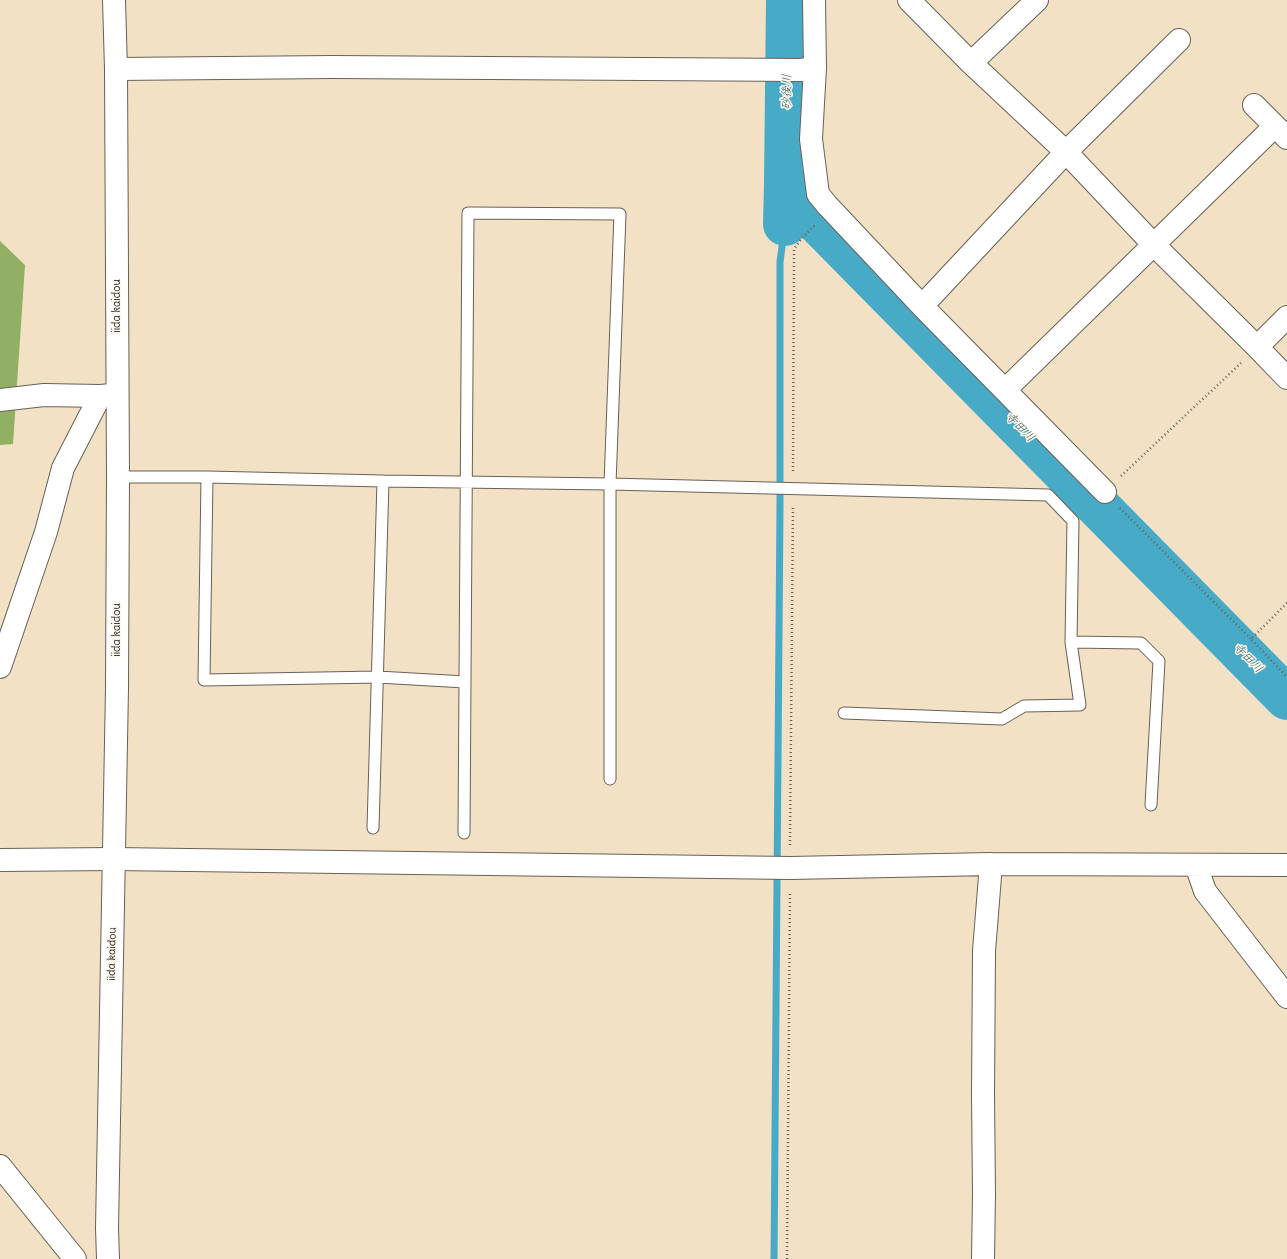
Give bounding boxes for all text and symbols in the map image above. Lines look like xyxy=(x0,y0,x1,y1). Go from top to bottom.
water label: 砂後川 xyxy=(779,74,795,110)
street label: iida kaidou xyxy=(110,279,124,333)
water label: 寺田川 xyxy=(1002,409,1038,445)
street label: iida kaidou xyxy=(110,603,124,657)
water label: 寺田川 xyxy=(1230,640,1266,676)
street label: iida kaidou xyxy=(105,927,119,981)

